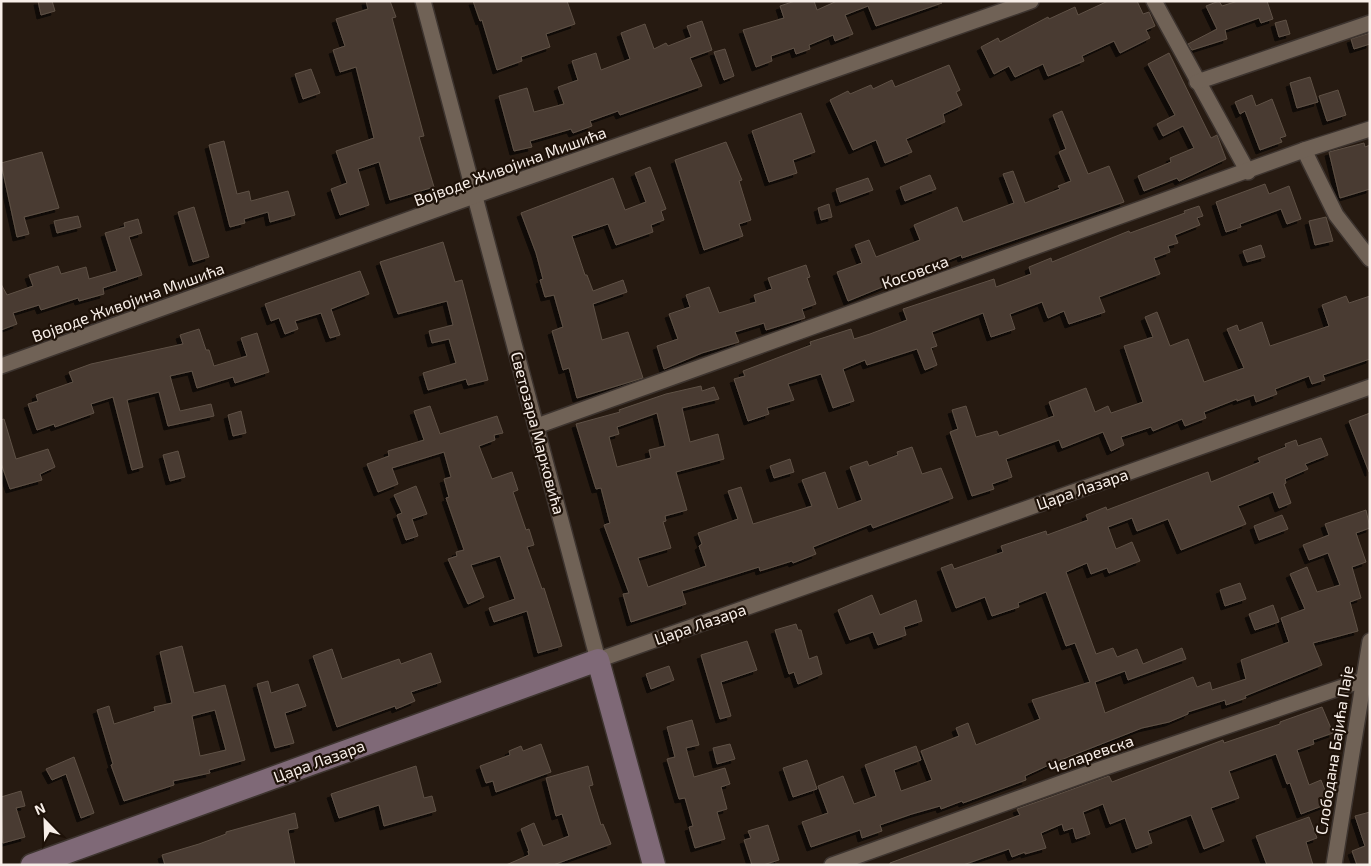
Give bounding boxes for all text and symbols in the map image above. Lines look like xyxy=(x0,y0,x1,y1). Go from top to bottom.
street label: Војводе Живојина Мишића xyxy=(411,122,609,210)
street label: Косовска xyxy=(879,251,951,292)
street label: Војводе Живојина Мишића xyxy=(29,258,227,346)
street label: Светозара Марковића xyxy=(508,349,569,516)
street label: Цара Лазара xyxy=(1033,464,1130,513)
street label: Цара Лазара xyxy=(651,599,748,648)
street label: Слободана Бајића Паје xyxy=(1311,664,1357,836)
street label: Челаревска xyxy=(1046,730,1136,777)
street label: Цара Лазара xyxy=(271,735,367,786)
north arrow xyxy=(20,796,70,846)
text: N xyxy=(32,799,48,818)

